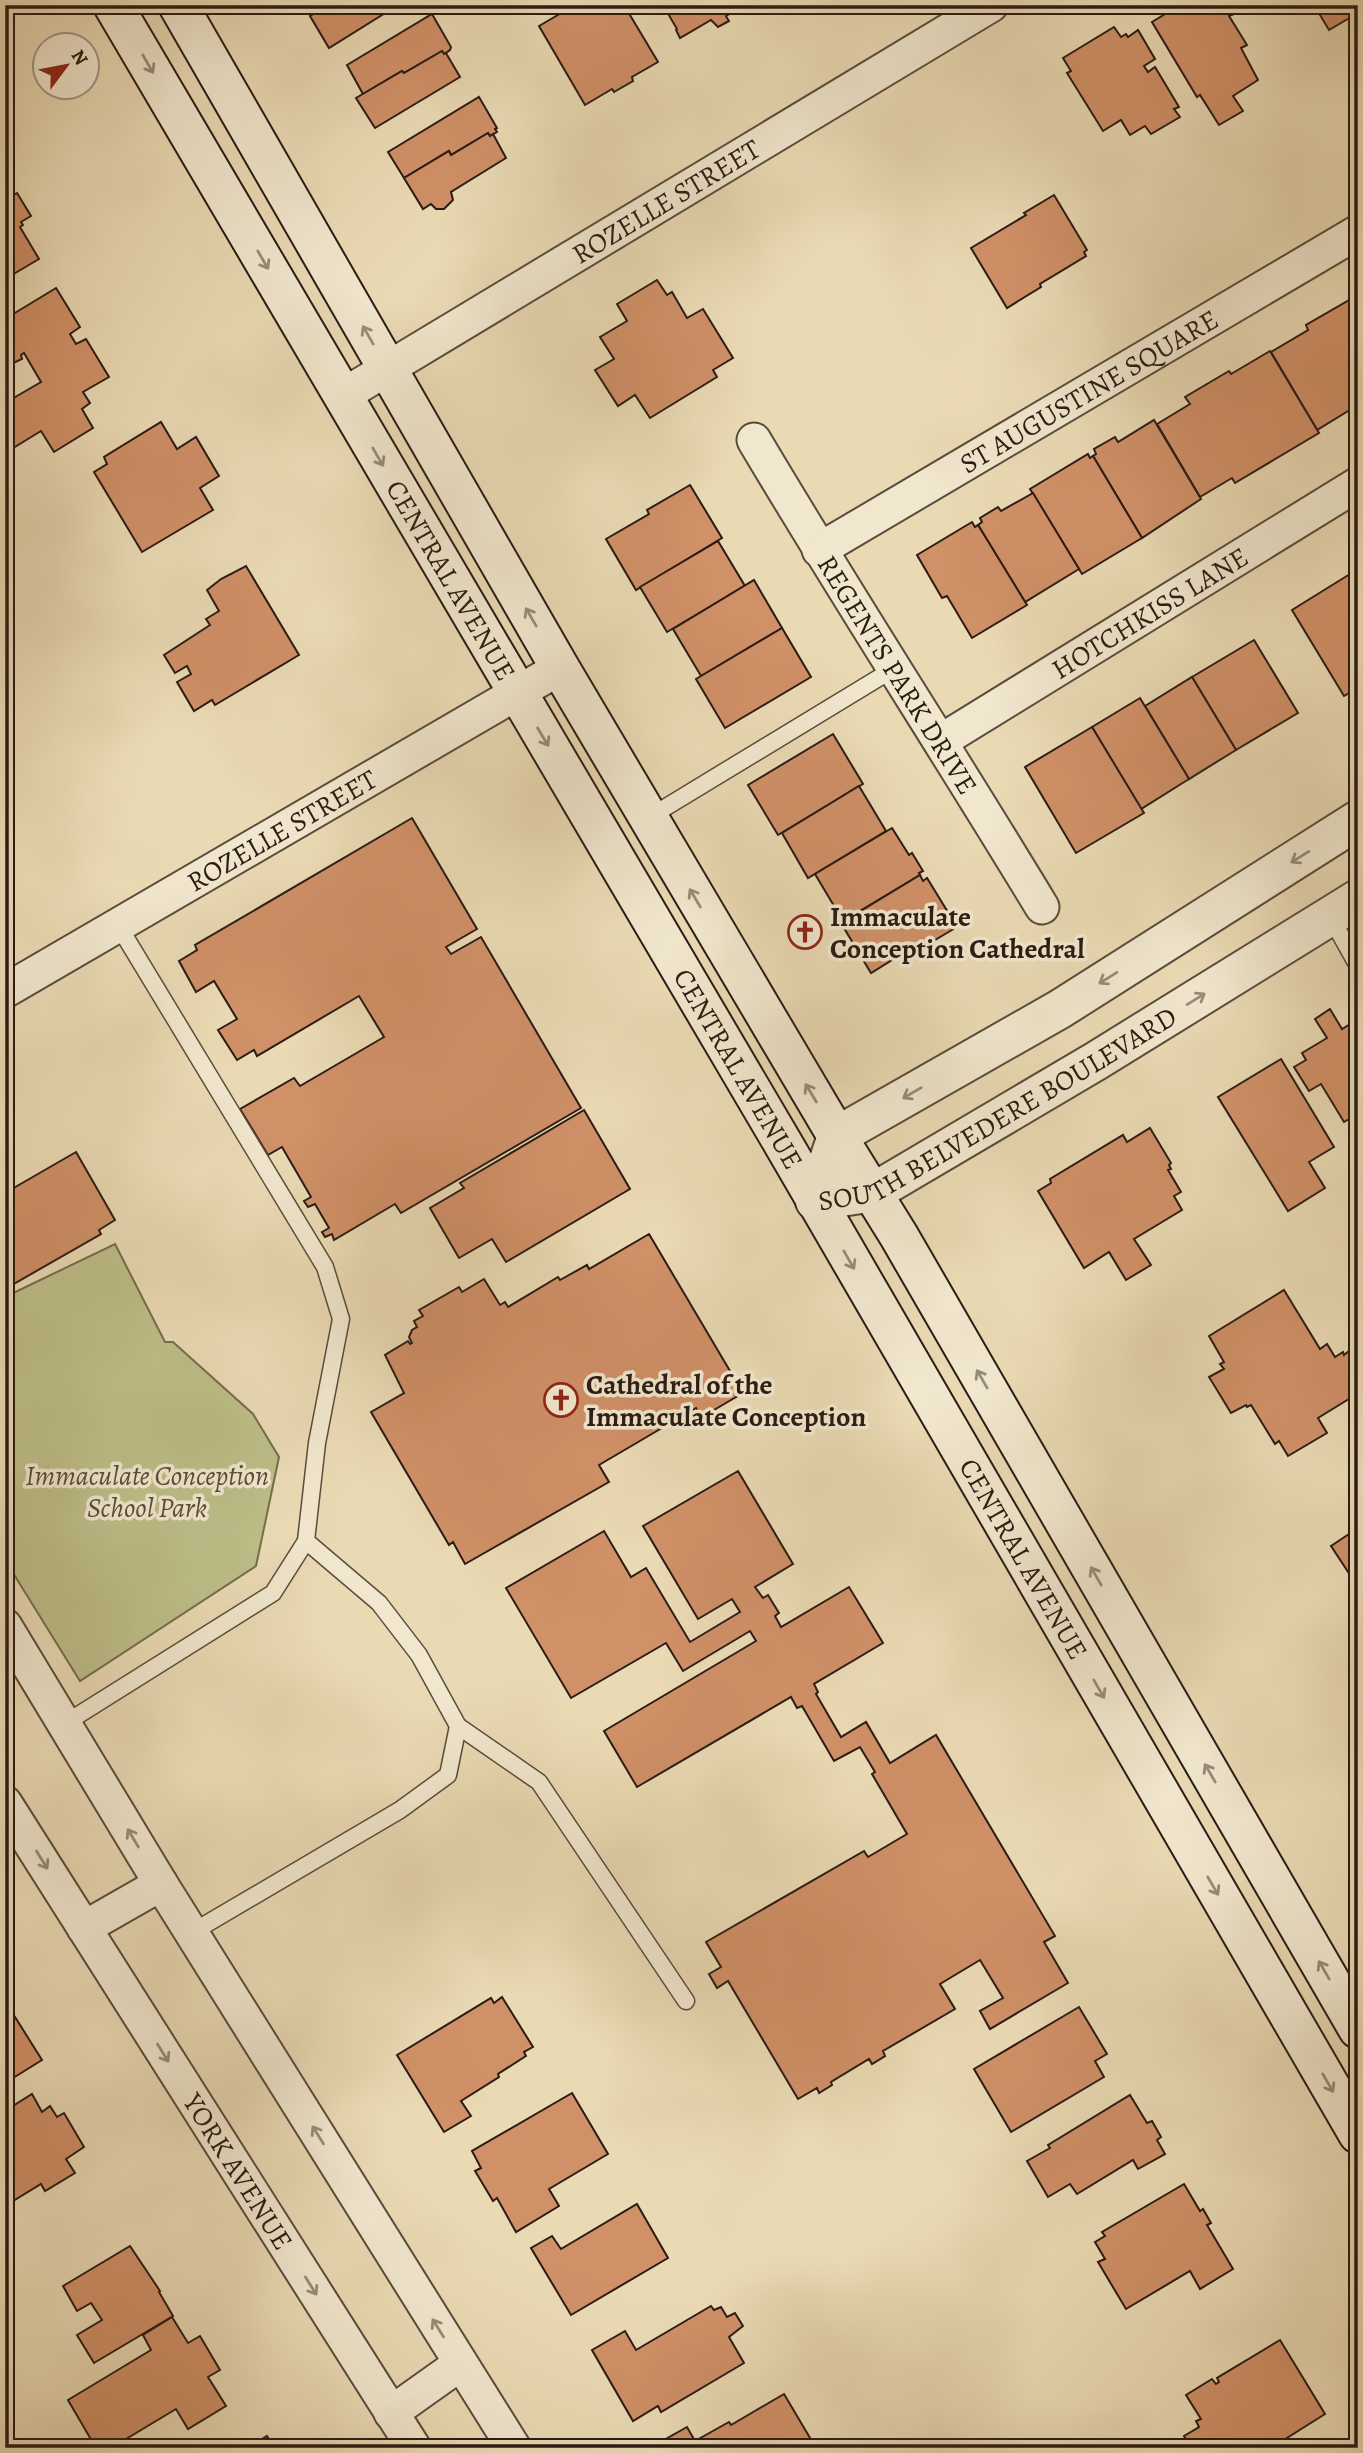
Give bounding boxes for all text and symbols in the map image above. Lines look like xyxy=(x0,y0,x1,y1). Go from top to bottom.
north arrow xyxy=(32,32,102,102)
text: N xyxy=(65,45,94,70)
one-way arrow xyxy=(141,54,155,74)
street label: ROZELLE STREET xyxy=(565,130,768,273)
one-way arrow xyxy=(256,250,270,270)
street label: ST AUGUSTINE SQUARE xyxy=(953,301,1225,483)
one-way arrow xyxy=(361,325,375,345)
one-way arrow xyxy=(371,446,385,466)
street label: CENTRAL AVENUE xyxy=(377,473,524,688)
street label: HOTCHKISS LANE xyxy=(1044,538,1256,688)
street label: REGENTS PARK DRIVE xyxy=(808,548,986,802)
one-way arrow xyxy=(523,607,537,627)
one-way arrow xyxy=(536,727,550,747)
street label: ROZELLE STREET xyxy=(180,761,384,901)
one-way arrow xyxy=(1291,849,1310,864)
one-way arrow xyxy=(688,888,702,908)
place label: Immaculate Conception Cathedral xyxy=(830,898,1085,968)
church icon: Immaculate Conception Cathedral xyxy=(786,913,824,951)
street label: CENTRAL AVENUE xyxy=(664,962,812,1176)
one-way arrow xyxy=(1098,972,1118,986)
one-way arrow xyxy=(1186,991,1206,1005)
street label: SOUTH BELVEDERE BOULEVARD xyxy=(816,998,1184,1220)
one-way arrow xyxy=(804,1084,818,1104)
one-way arrow xyxy=(902,1087,922,1101)
one-way arrow xyxy=(842,1249,856,1269)
place label: Cathedral of the Immaculate Conception xyxy=(586,1366,866,1436)
one-way arrow xyxy=(975,1369,989,1389)
church icon: Cathedral of the Immaculate Conception xyxy=(542,1381,580,1419)
street label: CENTRAL AVENUE xyxy=(950,1451,1097,1667)
park label: Immaculate Conception School Park xyxy=(25,1457,269,1527)
one-way arrow xyxy=(1089,1566,1103,1586)
one-way arrow xyxy=(1092,1679,1106,1699)
one-way arrow xyxy=(1203,1763,1217,1783)
one-way arrow xyxy=(126,1828,140,1848)
one-way arrow xyxy=(35,1850,49,1870)
one-way arrow xyxy=(1207,1876,1221,1896)
one-way arrow xyxy=(1316,1960,1330,1980)
one-way arrow xyxy=(156,2042,170,2062)
one-way arrow xyxy=(1321,2072,1335,2092)
street label: YORK AVENUE xyxy=(173,2085,302,2257)
one-way arrow xyxy=(310,2126,324,2146)
one-way arrow xyxy=(304,2276,318,2296)
one-way arrow xyxy=(430,2319,444,2339)

